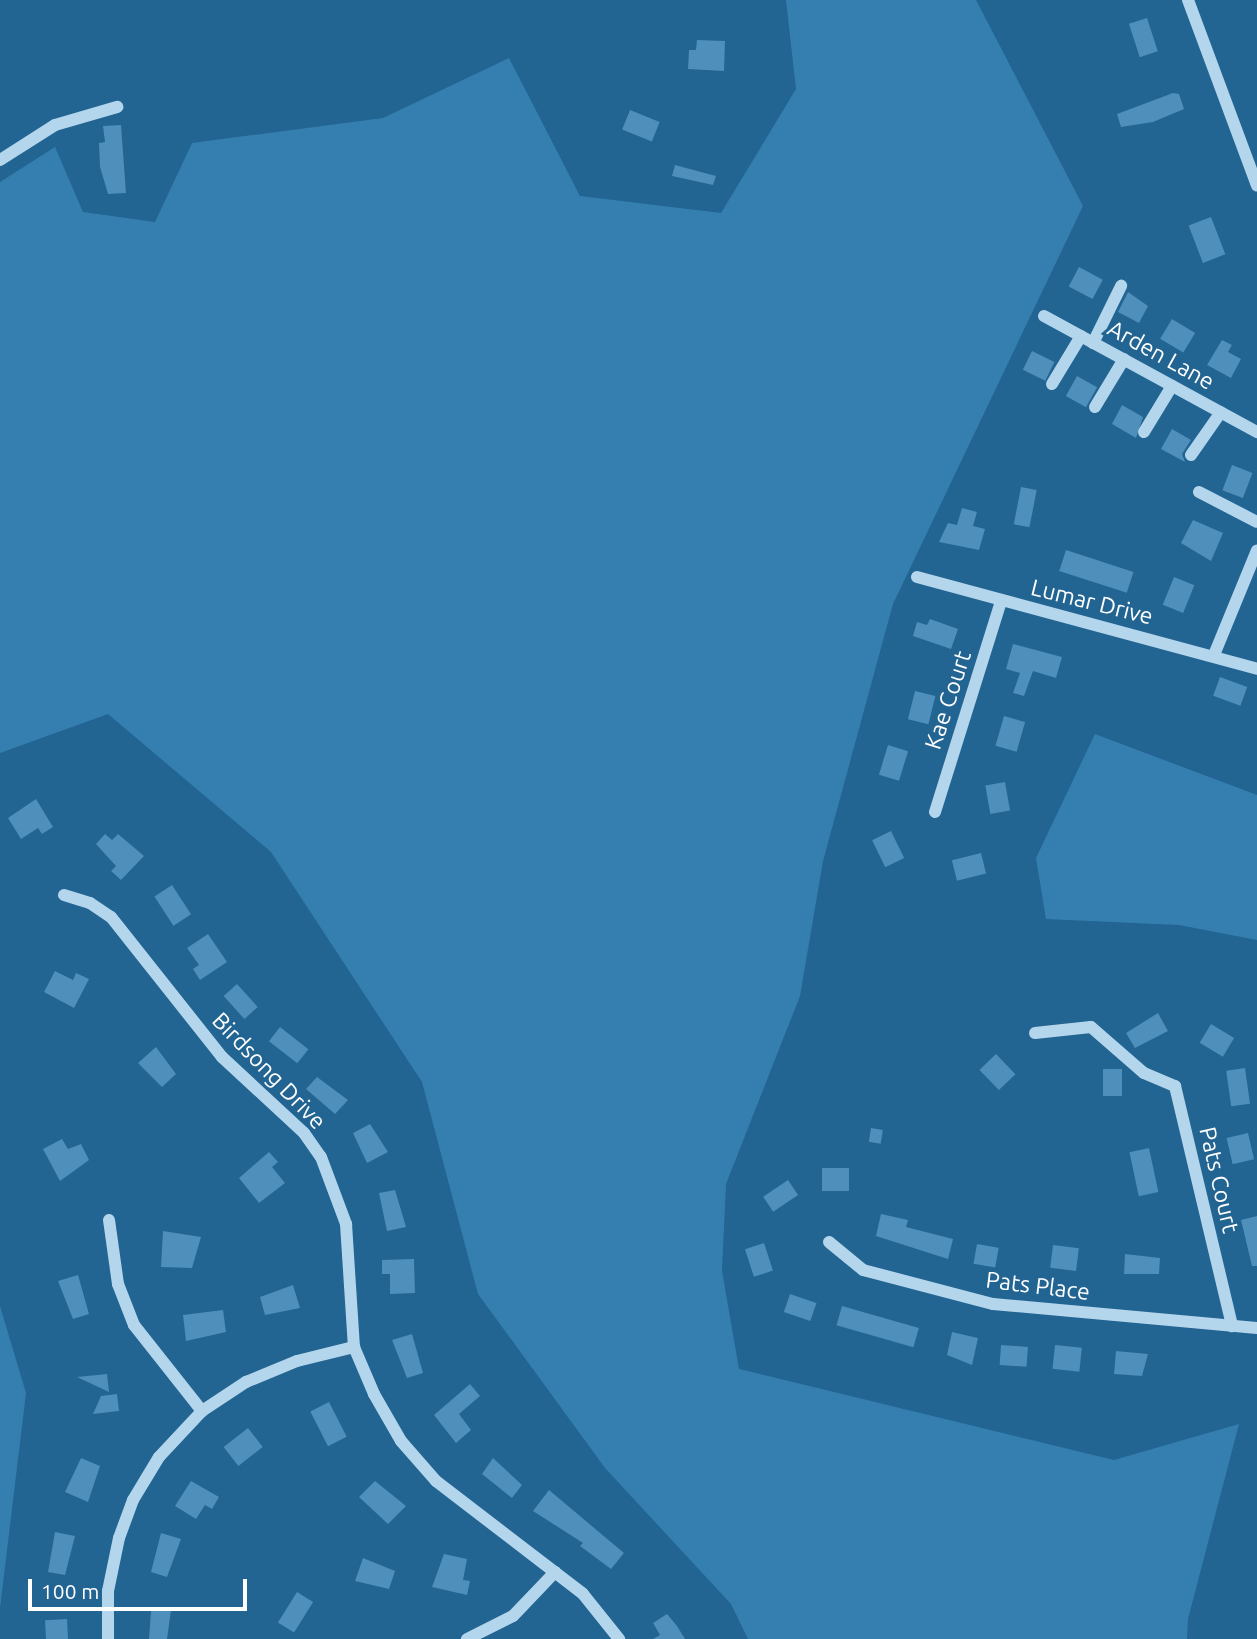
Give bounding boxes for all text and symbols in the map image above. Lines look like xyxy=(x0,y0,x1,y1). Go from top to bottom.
street label: Arden Lane xyxy=(1103,314,1219,396)
street label: Lumar Drive xyxy=(1028,574,1156,630)
street label: Kae Court xyxy=(919,647,977,753)
street label: Birdsong Drive xyxy=(206,1007,332,1135)
street label: Pats Court xyxy=(1193,1124,1245,1236)
street label: Pats Place xyxy=(984,1266,1092,1306)
scale bar xyxy=(32,1566,250,1610)
text: 100 m xyxy=(41,1579,99,1603)

